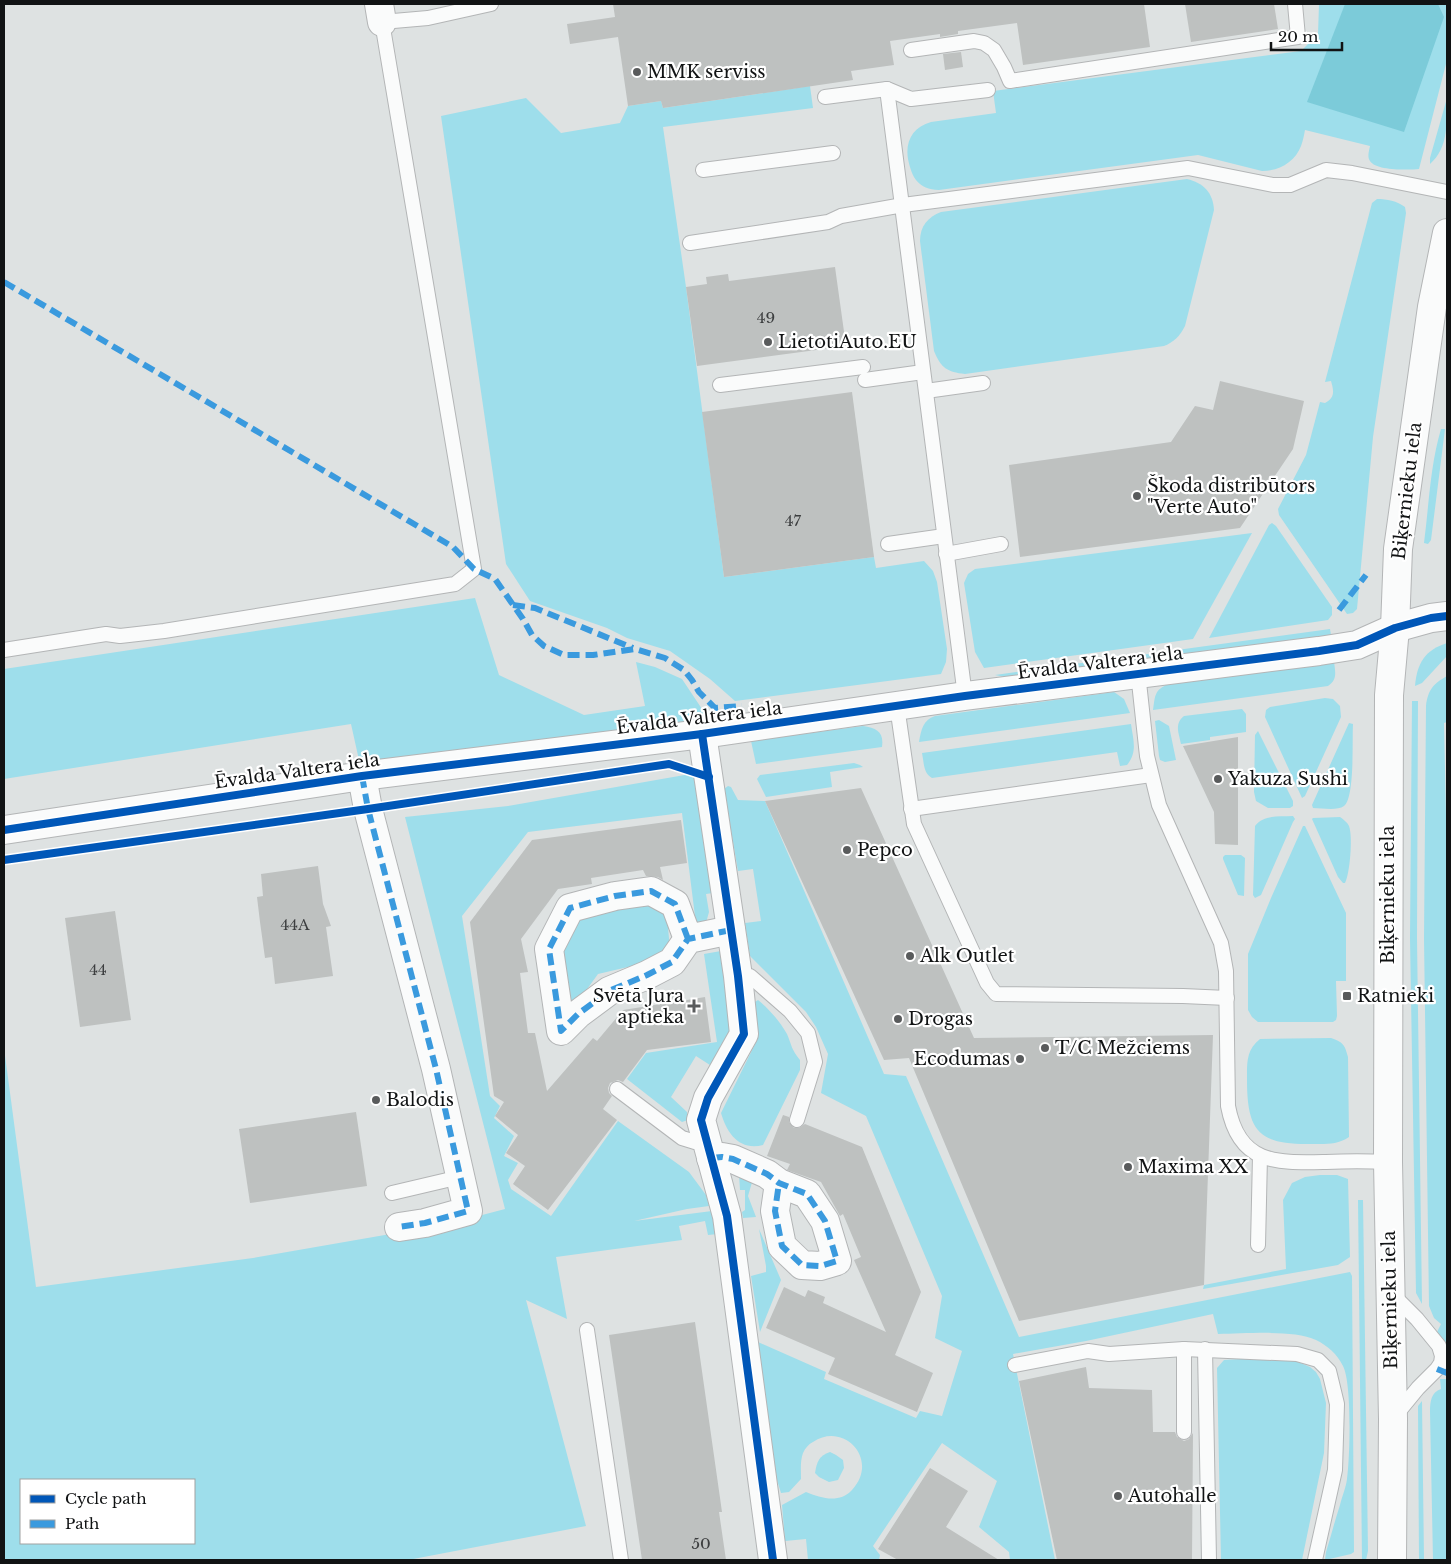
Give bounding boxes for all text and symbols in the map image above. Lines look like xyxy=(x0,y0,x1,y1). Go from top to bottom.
scale bar xyxy=(1271,20,1342,52)
text: 20 m xyxy=(1278,27,1318,46)
place label: MMK serviss xyxy=(647,61,766,83)
marker: MMK serviss xyxy=(631,66,643,78)
house number: 49 xyxy=(757,308,775,327)
place label: LietotiAuto.EU xyxy=(778,331,917,353)
marker: LietotiAuto.EU xyxy=(762,336,774,348)
street label: Biķernieku iela xyxy=(1388,421,1426,561)
place label: Škoda distribūtors "Verte Auto" xyxy=(1147,474,1315,518)
marker: Škoda distribūtors "Verte Auto" xyxy=(1131,490,1143,502)
house number: 47 xyxy=(785,511,802,530)
street label: Ēvalda Valtera iela xyxy=(1016,642,1184,684)
street label: Ēvalda Valtera iela xyxy=(615,697,783,739)
street label: Ēvalda Valtera iela xyxy=(213,748,381,794)
place label: Yakuza Sushi xyxy=(1227,768,1348,790)
marker: Yakuza Sushi xyxy=(1212,773,1224,785)
street label: Biķernieku iela xyxy=(1377,826,1399,964)
place label: Pepco xyxy=(857,839,913,861)
marker: Pepco xyxy=(841,844,853,856)
house number: 44A xyxy=(280,915,310,934)
place label: Alk Outlet xyxy=(919,945,1015,967)
marker: Alk Outlet xyxy=(904,950,916,962)
house number: 44 xyxy=(89,960,107,979)
place label: Svētā Jura aptieka xyxy=(593,985,684,1028)
place label: Ratnieki xyxy=(1357,985,1434,1007)
marker: Ratnieki xyxy=(1341,990,1353,1002)
marker: Svētā Jura aptieka xyxy=(688,1000,700,1012)
place label: Drogas xyxy=(908,1008,973,1030)
marker: Drogas xyxy=(892,1013,904,1025)
place label: T/C Mežciems xyxy=(1055,1037,1190,1059)
marker: T/C Mežciems xyxy=(1039,1042,1051,1054)
place label: Ecodumas xyxy=(914,1048,1010,1070)
marker: Ecodumas xyxy=(1014,1053,1026,1065)
place label: Balodis xyxy=(386,1089,454,1111)
marker: Balodis xyxy=(370,1094,382,1106)
place label: Maxima XX xyxy=(1138,1156,1248,1178)
marker: Maxima XX xyxy=(1122,1161,1134,1173)
street label: Biķernieku iela xyxy=(1378,1230,1402,1370)
legend xyxy=(20,1479,195,1544)
place label: Autohalle xyxy=(1127,1485,1217,1507)
text: Cycle path xyxy=(65,1489,147,1508)
marker: Autohalle xyxy=(1112,1490,1124,1502)
text: Path xyxy=(65,1514,99,1533)
house number: 50 xyxy=(691,1534,711,1553)

